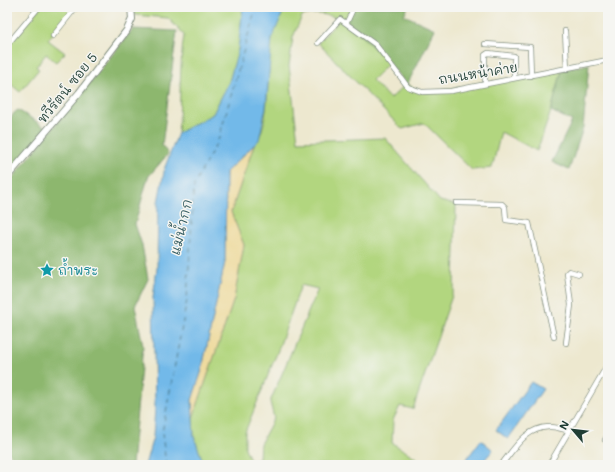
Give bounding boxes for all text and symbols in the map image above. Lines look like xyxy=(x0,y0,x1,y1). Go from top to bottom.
street label: ทวีรัตน์ ซอย 5 xyxy=(33,49,100,127)
street label: ถนนหน้าค่าย xyxy=(437,58,519,87)
water label: แม่น้ำกก xyxy=(163,197,196,257)
place label: ถ้ำพระ xyxy=(58,258,98,278)
place icon: ถ้ำพระ xyxy=(39,262,55,278)
north arrow xyxy=(553,410,593,450)
text: N xyxy=(555,418,572,432)

